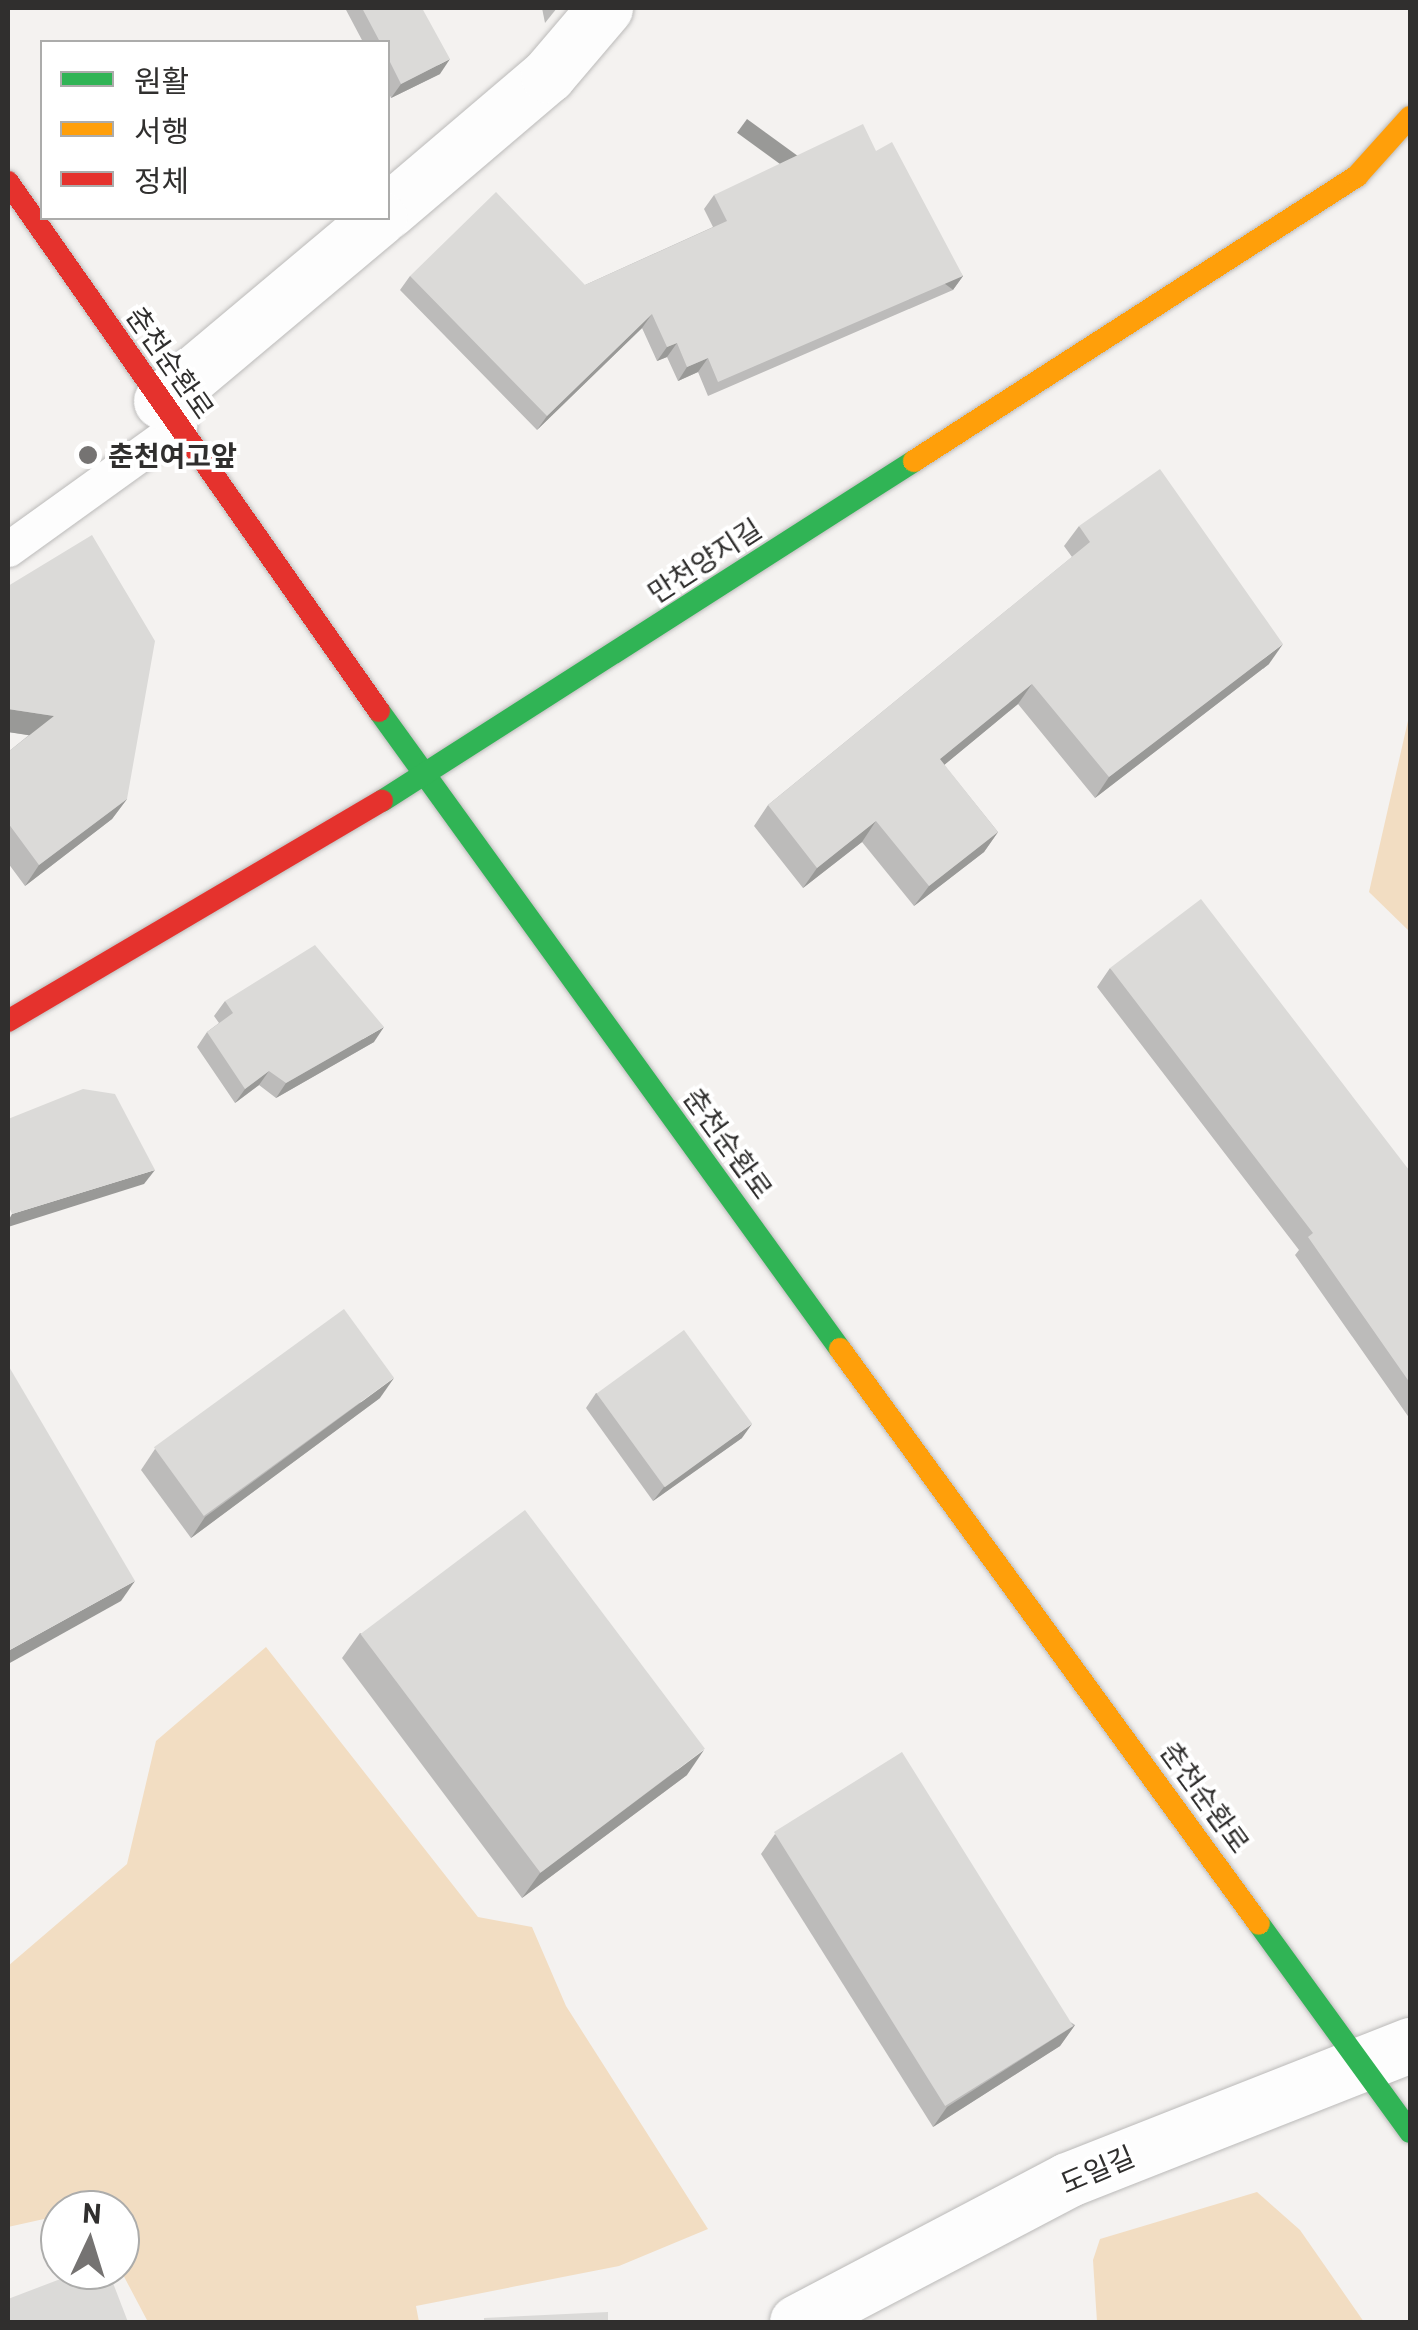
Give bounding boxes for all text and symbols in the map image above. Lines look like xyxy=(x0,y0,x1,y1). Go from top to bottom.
legend xyxy=(40,40,390,220)
text: 원활 xyxy=(134,62,189,98)
text: 서행 xyxy=(134,112,189,148)
text: 정체 xyxy=(134,162,189,198)
street label: 춘천순환로 xyxy=(120,300,222,424)
place label: 춘천여고앞 xyxy=(108,438,237,472)
marker: 춘천여고앞 xyxy=(77,444,99,466)
street label: 만천양지길 xyxy=(641,511,767,609)
street label: 춘천순환로 xyxy=(678,1081,780,1205)
street label: 춘천순환로 xyxy=(1155,1735,1257,1859)
street label: 도일길 xyxy=(1055,2138,1139,2200)
north arrow xyxy=(40,2190,140,2290)
text: N xyxy=(81,2194,102,2230)

